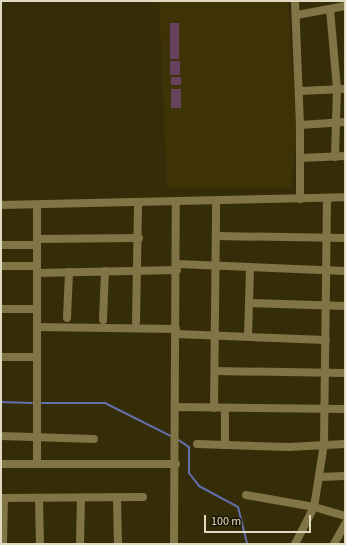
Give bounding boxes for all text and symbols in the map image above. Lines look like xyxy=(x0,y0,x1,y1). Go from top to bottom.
scale bar xyxy=(206,507,313,533)
text: 100 m xyxy=(211,513,241,530)

